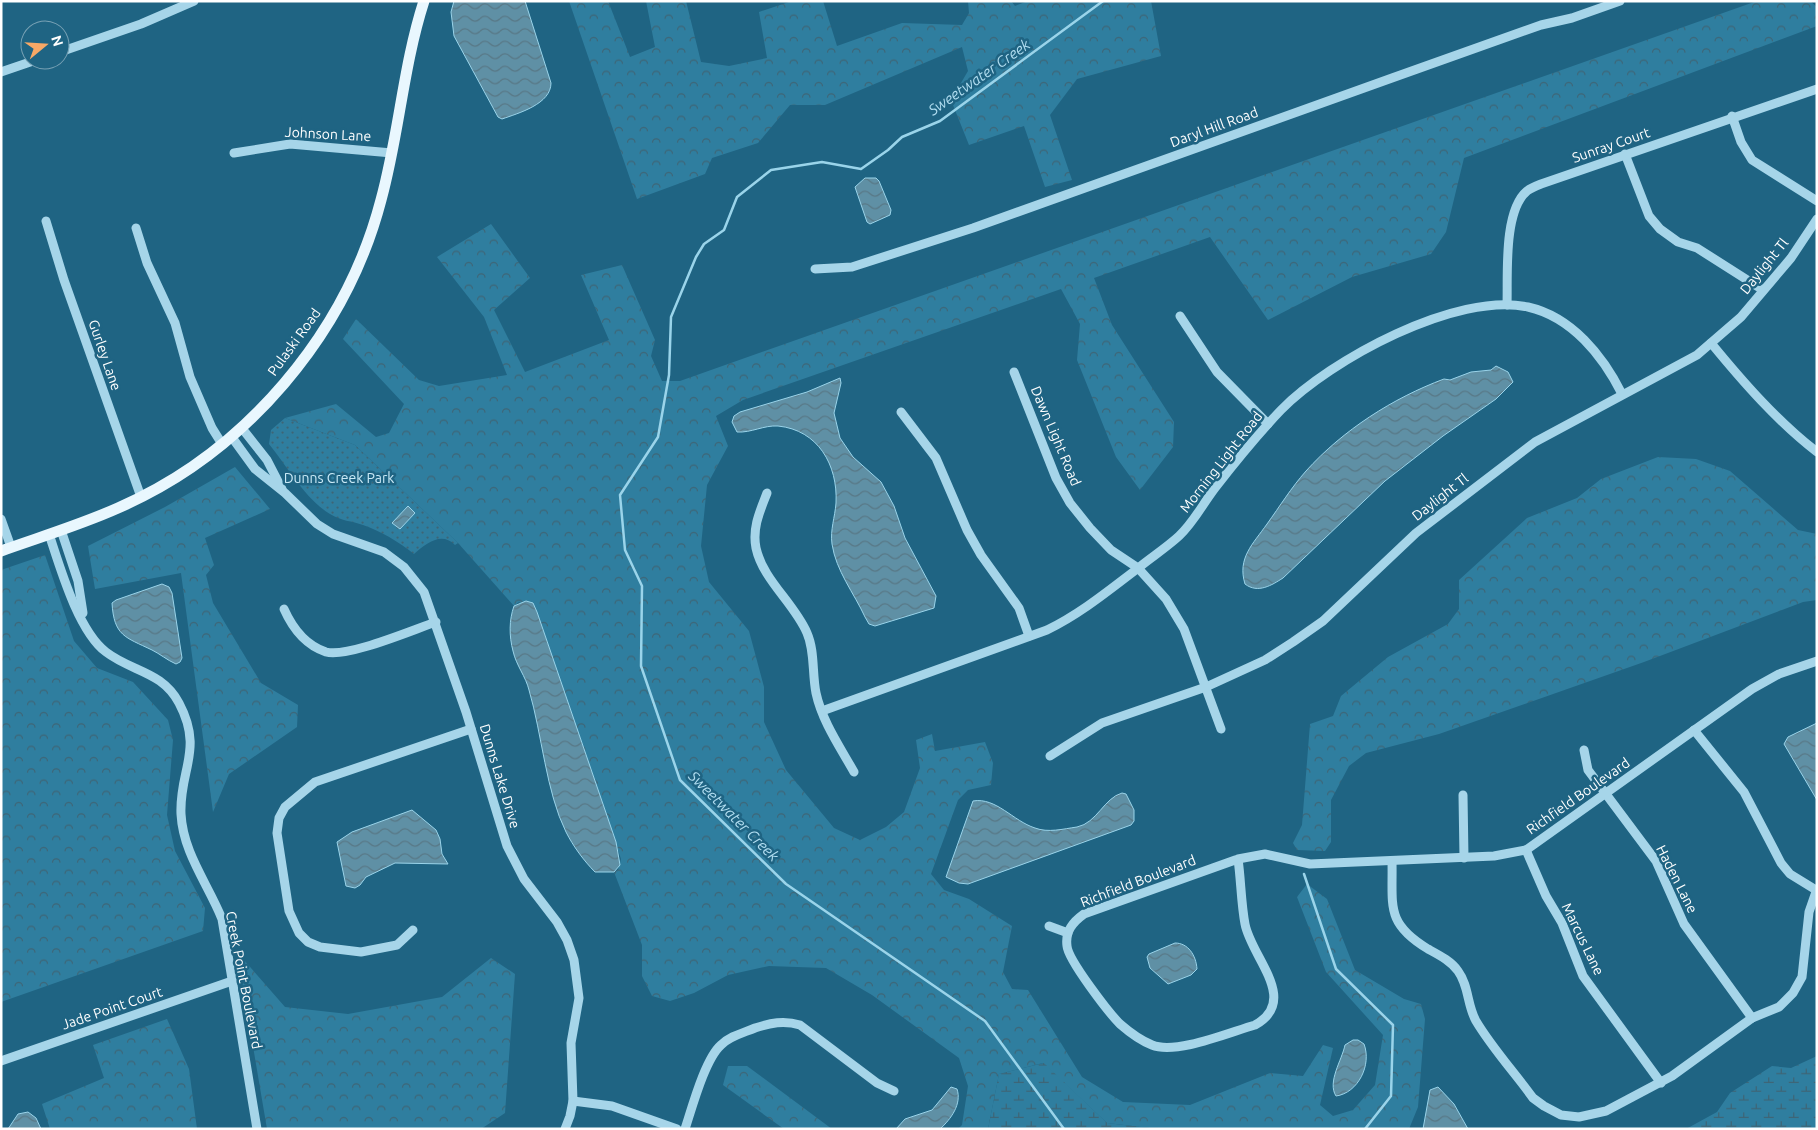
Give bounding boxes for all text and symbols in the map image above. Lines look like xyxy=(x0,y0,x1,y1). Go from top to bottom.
north arrow xyxy=(20,20,70,70)
text: N xyxy=(48,34,67,48)
water label: Sweetwater Creek xyxy=(924,35,1033,119)
street label: Daryl Hill Road xyxy=(1168,104,1260,150)
street label: Johnson Lane xyxy=(284,124,372,144)
street label: Sunray Court xyxy=(1570,124,1653,166)
street label: Daylight Tl xyxy=(1737,235,1792,297)
street label: Pulaski Road xyxy=(264,305,324,379)
street label: Gurley Lane xyxy=(85,317,125,393)
street label: Dawn Light Road xyxy=(1028,384,1084,488)
street label: Morning Light Road xyxy=(1177,408,1265,516)
park label: Dunns Creek Park xyxy=(284,470,394,486)
street label: Daylight Tl xyxy=(1409,470,1472,524)
street label: Dunns Lake Drive xyxy=(477,722,523,830)
street label: Richfield Boulevard xyxy=(1523,754,1633,838)
water label: Sweetwater Creek xyxy=(685,767,783,865)
street label: Haden Lane xyxy=(1653,842,1701,916)
street label: Richfield Boulevard xyxy=(1078,852,1198,910)
street label: Marcus Lane xyxy=(1559,900,1607,978)
street label: Creek Point Boulevard xyxy=(223,910,265,1050)
street label: Jade Point Court xyxy=(60,983,165,1033)

